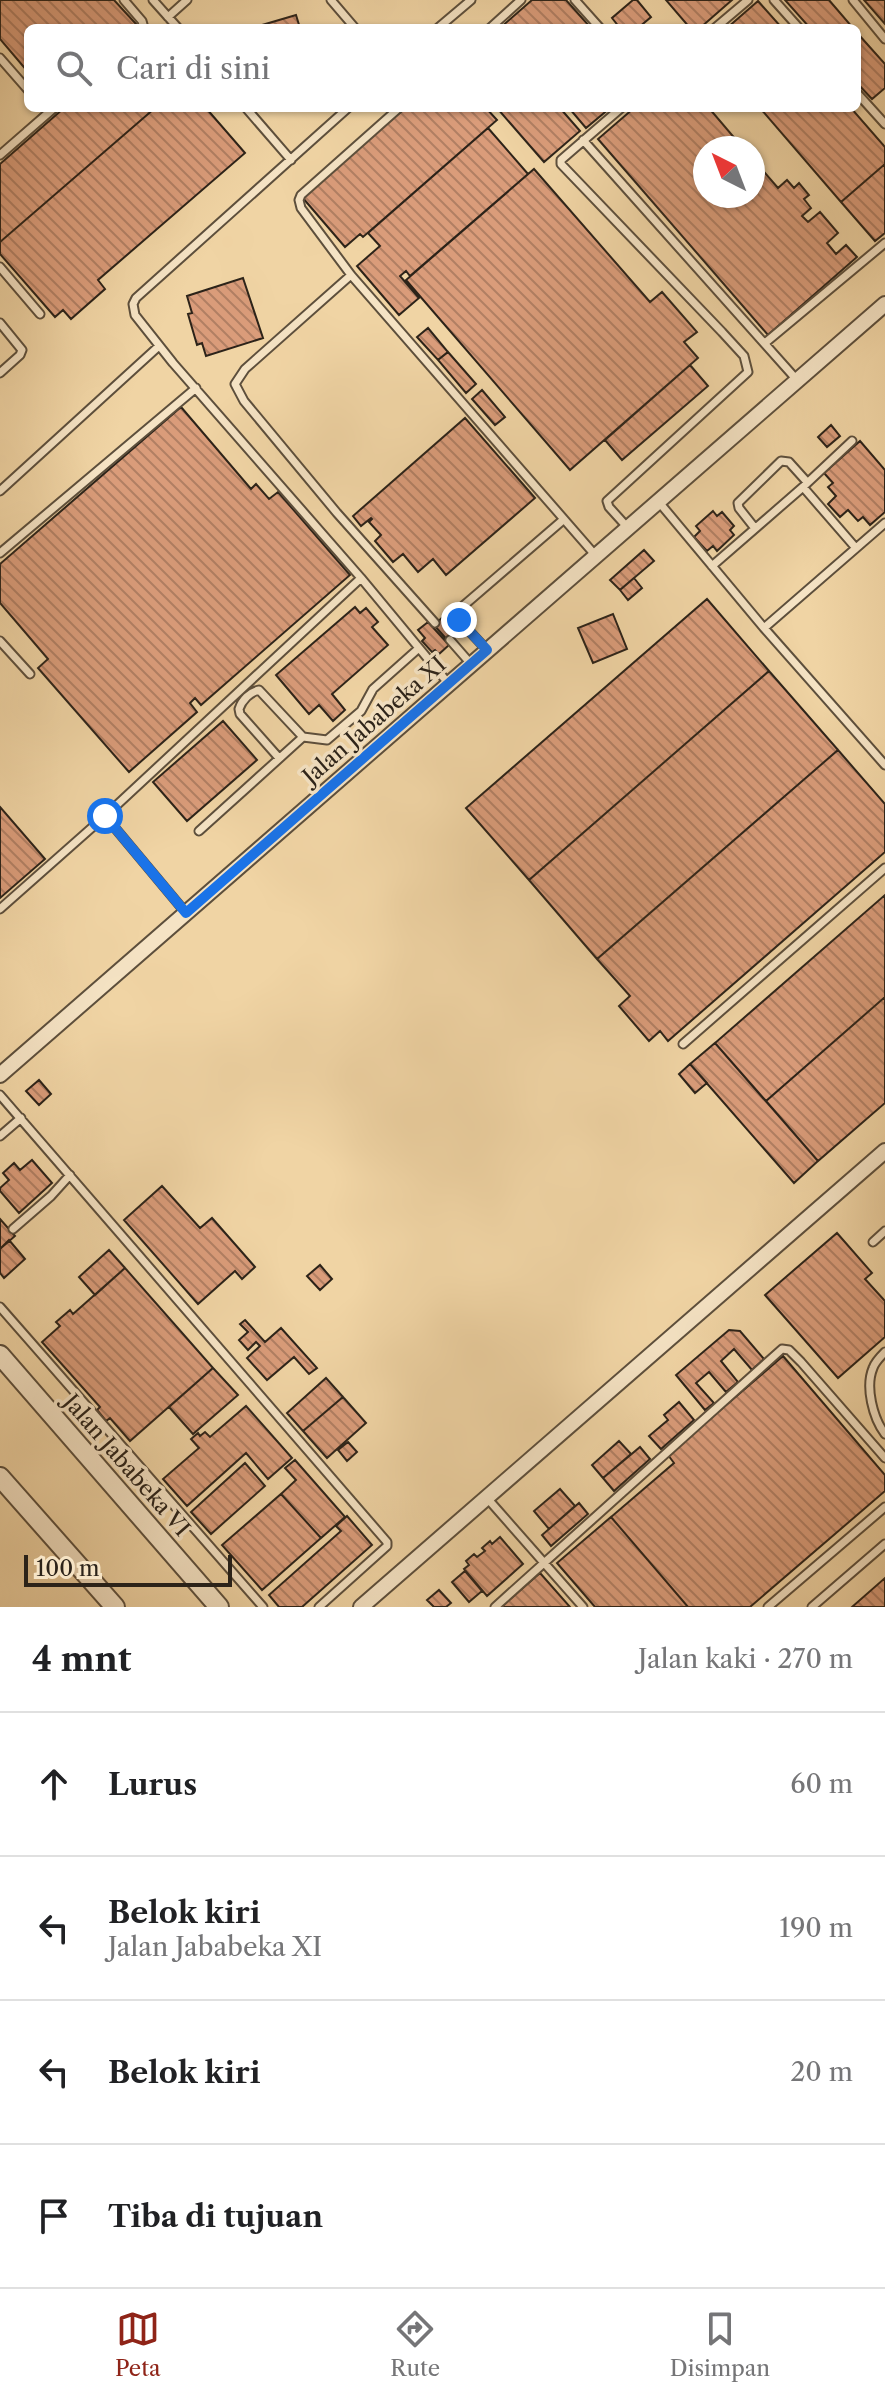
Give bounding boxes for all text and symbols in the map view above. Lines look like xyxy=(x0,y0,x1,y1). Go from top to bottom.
search box xyxy=(24,24,861,112)
icon: search xyxy=(52,46,96,90)
text: Cari di sini xyxy=(116,50,270,87)
north arrow xyxy=(693,136,765,208)
route end xyxy=(441,602,477,638)
street label: Jalan Jababeka XI xyxy=(295,651,452,792)
route start xyxy=(87,798,123,834)
street label: Jalan Jababeka VI xyxy=(56,1387,196,1542)
scale bar xyxy=(24,1551,232,1587)
text: 100 m xyxy=(36,1555,99,1582)
text: 4 mnt xyxy=(32,1638,131,1680)
text: Jalan kaki · 270 m xyxy=(638,1643,853,1675)
icon: ahead xyxy=(32,1762,76,1806)
text: Lurus xyxy=(108,1766,197,1803)
text: 60 m xyxy=(790,1768,853,1800)
text: Belok kiri xyxy=(108,1894,260,1931)
icon: left xyxy=(32,1906,76,1950)
text: 190 m xyxy=(779,1912,853,1944)
text: Jalan Jababeka XI xyxy=(108,1931,322,1963)
icon: left xyxy=(32,2050,76,2094)
text: Belok kiri xyxy=(108,2054,260,2091)
text: 20 m xyxy=(790,2056,853,2088)
icon: arrive xyxy=(32,2194,76,2238)
text: Tiba di tujuan xyxy=(108,2198,323,2235)
tab: Peta xyxy=(115,2307,161,2382)
tab: Rute xyxy=(390,2307,440,2382)
tab: Disimpan xyxy=(670,2307,770,2382)

